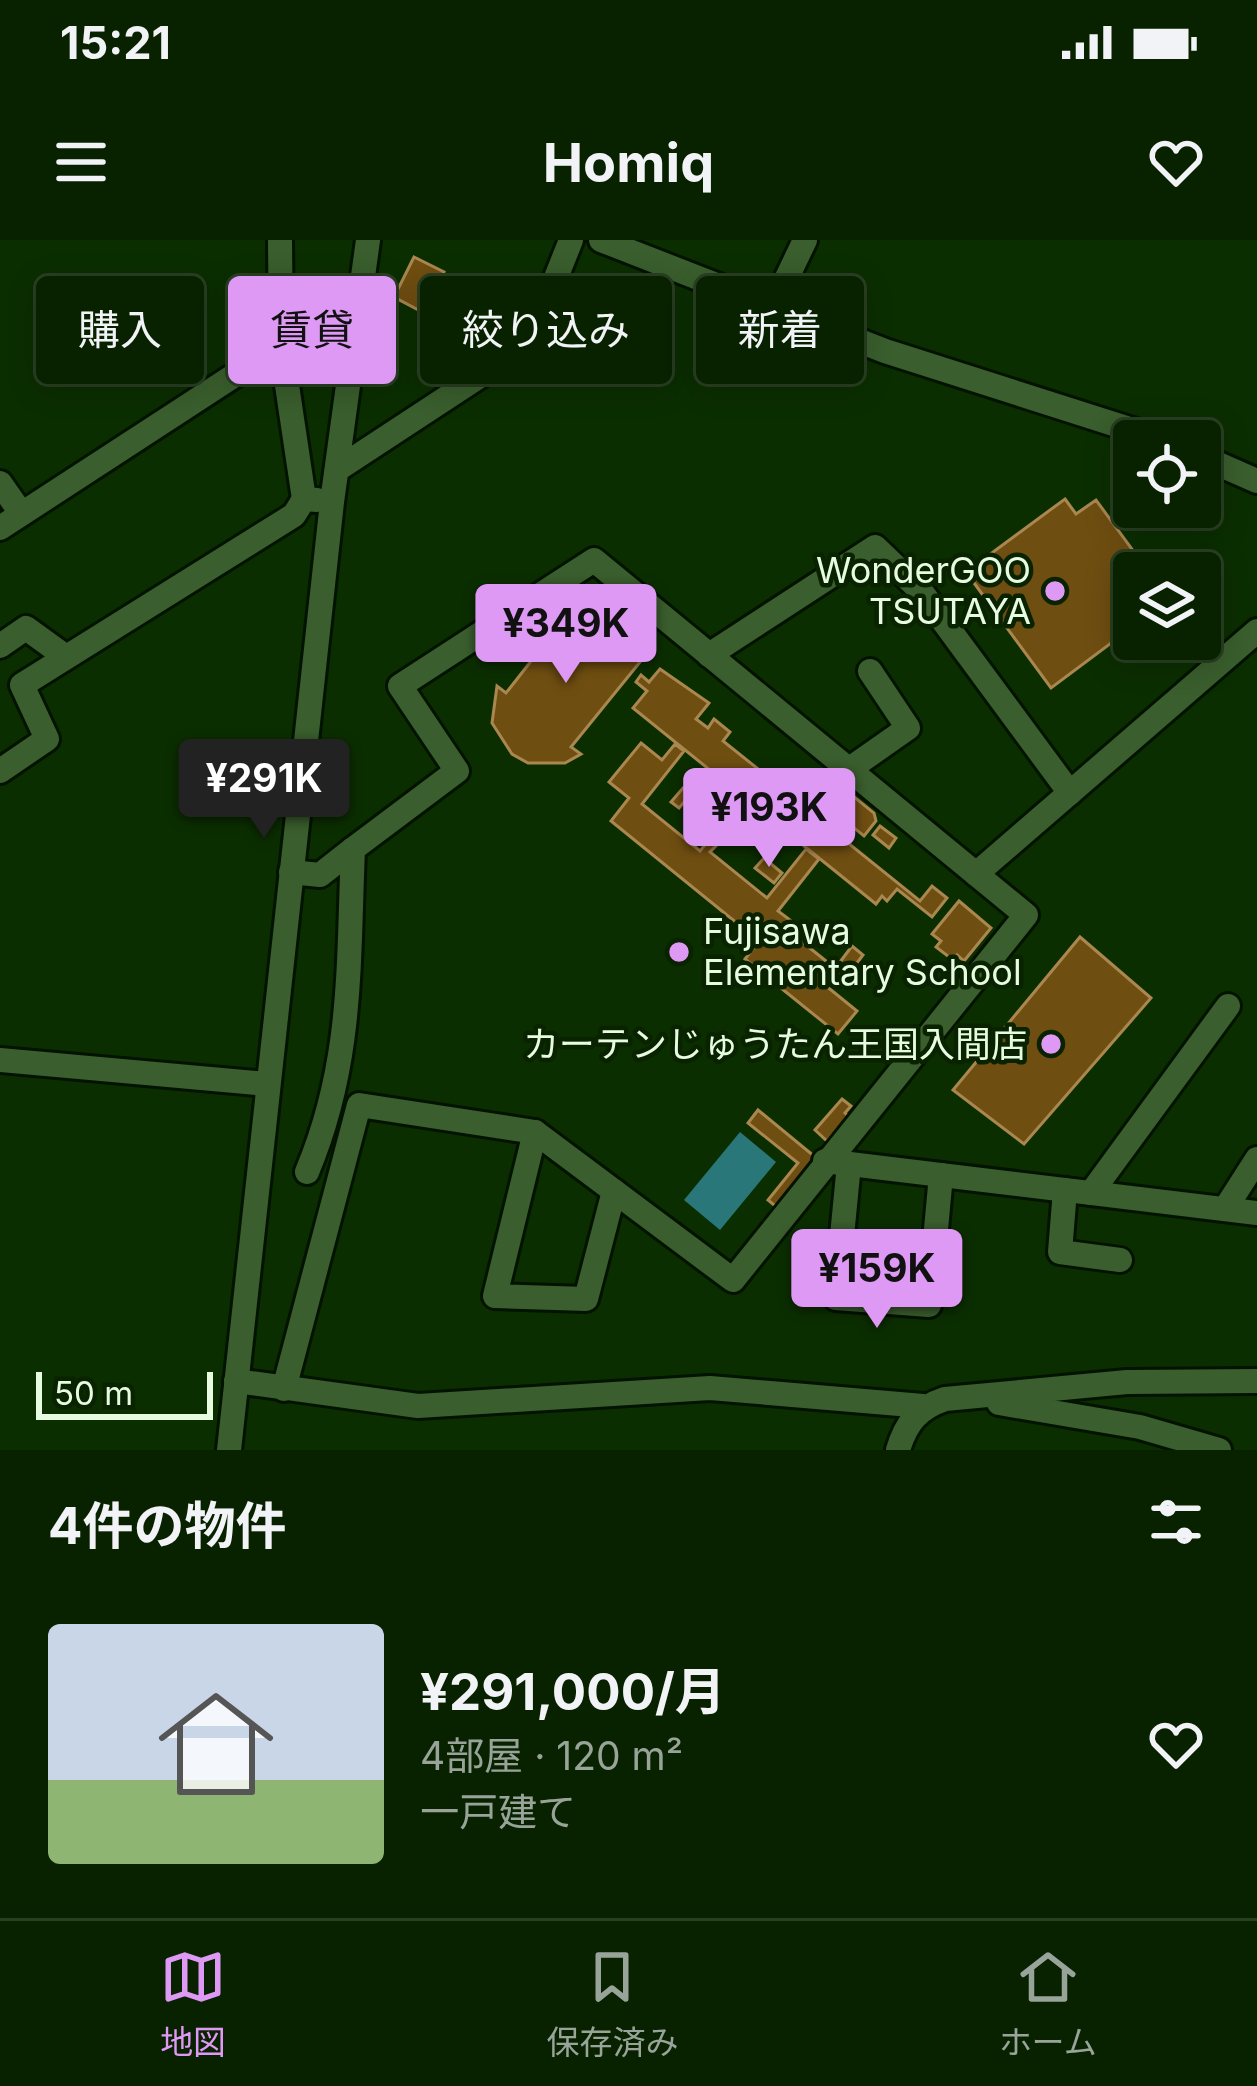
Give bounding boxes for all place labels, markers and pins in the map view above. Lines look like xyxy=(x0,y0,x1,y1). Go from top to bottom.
place label: WonderGOO TSUTAYA xyxy=(816,548,1031,633)
marker: WonderGOO TSUTAYA xyxy=(1042,578,1068,604)
pin: ¥349K xyxy=(482,584,650,686)
pin: ¥291K xyxy=(180,739,348,841)
pin: ¥193K xyxy=(685,768,853,870)
place label: Fujisawa Elementary School xyxy=(703,909,1022,994)
marker: Fujisawa Elementary School xyxy=(666,939,692,965)
place label: カーテンじゅうたん王国入間店 xyxy=(523,1022,1027,1066)
marker: カーテンじゅうたん王国入間店 xyxy=(1038,1031,1064,1057)
pin: ¥159K xyxy=(793,1229,961,1331)

